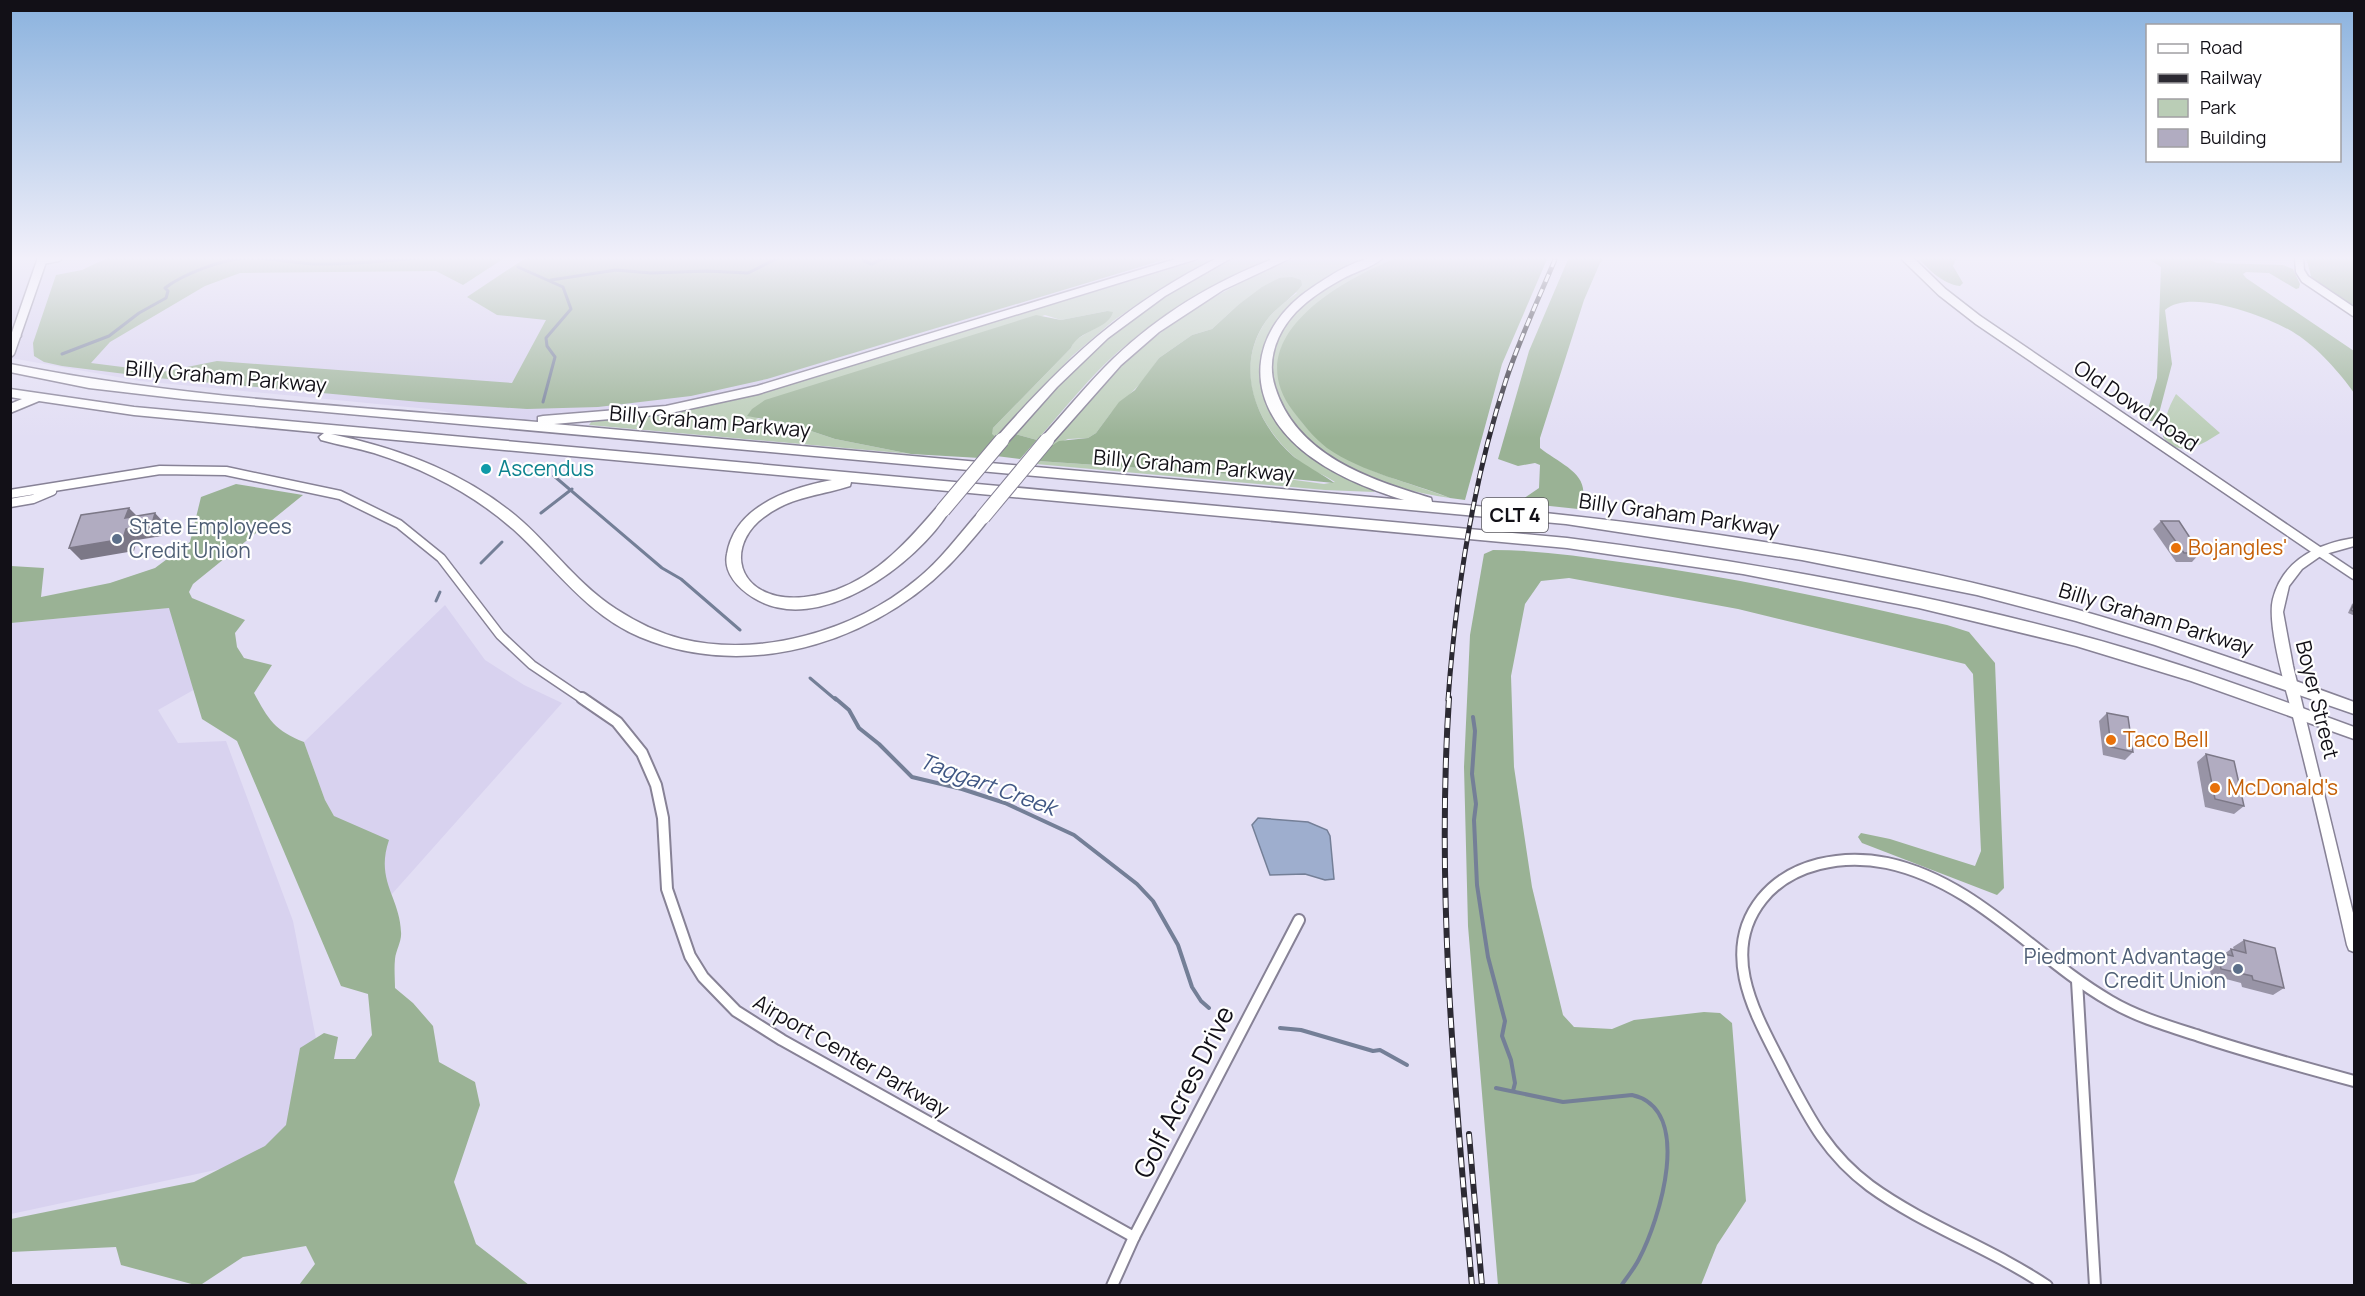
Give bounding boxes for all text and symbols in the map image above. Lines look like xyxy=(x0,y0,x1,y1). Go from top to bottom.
legend xyxy=(2146,24,2341,162)
text: Road xyxy=(2200,35,2243,59)
text: Railway xyxy=(2200,65,2262,89)
text: Park xyxy=(2200,95,2237,119)
text: Building xyxy=(2200,125,2266,149)
street label: Billy Graham Parkway xyxy=(124,353,328,399)
street label: Old Dowd Road xyxy=(2069,353,2204,457)
street label: Billy Graham Parkway xyxy=(608,398,812,444)
street label: Billy Graham Parkway xyxy=(1092,442,1296,488)
place label: Ascendus xyxy=(498,454,594,482)
marker: Ascendus xyxy=(479,462,493,476)
street label: Billy Graham Parkway xyxy=(1577,486,1781,542)
road number: CLT 4 xyxy=(1482,498,1548,532)
place label: State Employees Credit Union xyxy=(129,512,292,564)
marker: State Employees Credit Union xyxy=(110,532,124,546)
place label: Bojangles' xyxy=(2188,533,2287,561)
marker: Bojangles' xyxy=(2169,541,2183,555)
street label: Billy Graham Parkway xyxy=(2056,575,2257,661)
street label: Boyer Street xyxy=(2290,638,2346,762)
place label: Taco Bell xyxy=(2123,725,2209,753)
marker: Taco Bell xyxy=(2104,733,2118,747)
water label: Taggart Creek xyxy=(916,745,1063,824)
place label: McDonald's xyxy=(2227,773,2338,801)
marker: McDonald's xyxy=(2208,781,2222,795)
place label: Piedmont Advantage Credit Union xyxy=(2024,942,2226,994)
marker: Piedmont Advantage Credit Union xyxy=(2231,962,2245,976)
street label: Airport Center Parkway xyxy=(748,988,955,1123)
street label: Golf Acres Drive xyxy=(1124,999,1242,1184)

